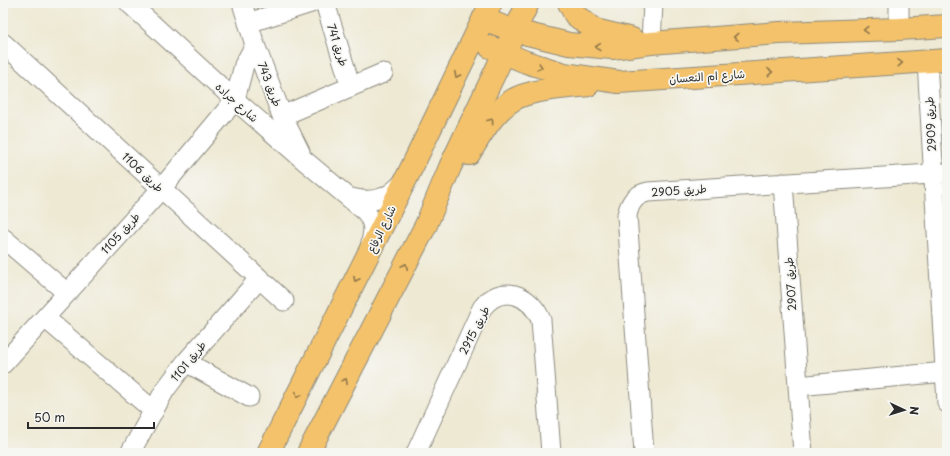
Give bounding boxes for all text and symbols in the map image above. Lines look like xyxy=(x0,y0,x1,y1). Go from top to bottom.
street label: طريق 741 xyxy=(323,21,353,69)
one-way arrow xyxy=(863,26,869,35)
one-way arrow xyxy=(733,32,739,41)
one-way arrow xyxy=(595,42,601,51)
one-way arrow xyxy=(897,58,903,67)
street label: طريق 743 xyxy=(254,59,286,109)
one-way arrow xyxy=(536,62,543,70)
street label: شارع ام النعسان xyxy=(669,65,745,88)
one-way arrow xyxy=(767,67,773,76)
one-way arrow xyxy=(454,70,462,78)
street label: شارع جراده xyxy=(211,78,262,127)
street label: طريق 2909 xyxy=(920,96,940,152)
one-way arrow xyxy=(486,119,493,126)
street label: طريق 1106 xyxy=(118,148,168,196)
street label: طريق 2905 xyxy=(651,180,707,200)
street label: شارع الرفاع xyxy=(362,202,401,256)
street label: طريق 1105 xyxy=(97,208,143,258)
street label: طريق 2907 xyxy=(780,256,800,312)
one-way arrow xyxy=(400,263,408,270)
one-way arrow xyxy=(354,275,361,283)
street label: طريق 2915 xyxy=(455,303,493,357)
street label: طريق 1101 xyxy=(166,337,210,385)
one-way arrow xyxy=(340,378,348,385)
north arrow xyxy=(884,390,924,430)
one-way arrow xyxy=(295,391,302,399)
scale bar xyxy=(28,404,154,430)
text: N xyxy=(906,406,923,416)
text: 50 m xyxy=(34,408,65,426)

